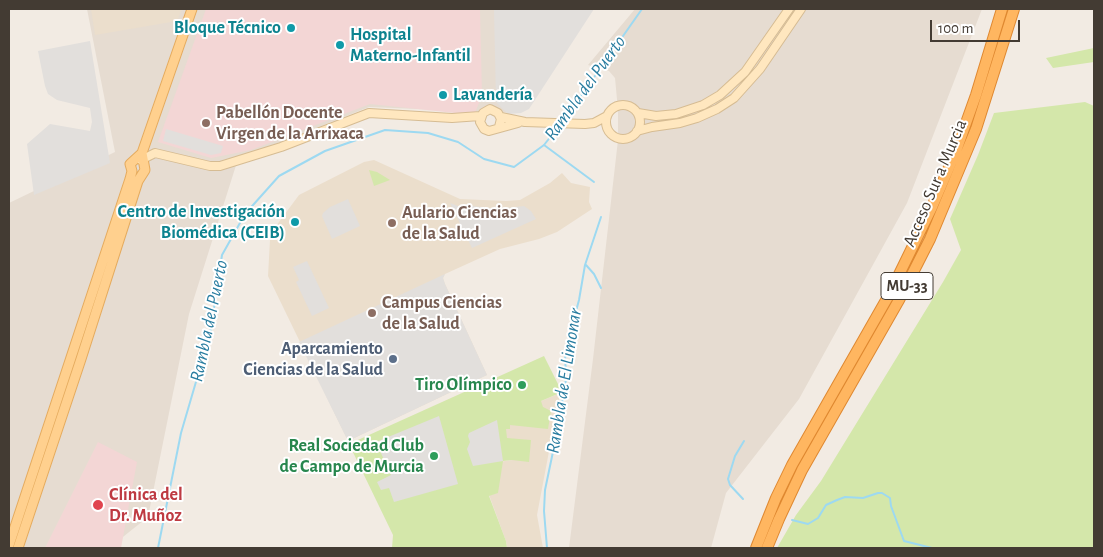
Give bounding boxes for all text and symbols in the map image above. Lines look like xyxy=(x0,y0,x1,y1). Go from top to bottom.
scale bar xyxy=(933,10,1023,42)
place label: Bloque Técnico xyxy=(174,17,281,39)
text: 100 m xyxy=(938,21,973,36)
marker: Bloque Técnico xyxy=(285,22,297,34)
place label: Hospital Materno-Infantil xyxy=(350,24,471,66)
water label: Rambla del Puerto xyxy=(539,31,631,145)
marker: Hospital Materno-Infantil xyxy=(334,39,346,51)
place label: Lavandería xyxy=(453,84,533,106)
marker: Lavandería xyxy=(437,89,449,101)
place label: Pabellón Docente Virgen de la Arrixaca xyxy=(216,102,364,144)
street label: Acceso Sur a Murcia xyxy=(898,116,972,250)
marker: Pabellón Docente Virgen de la Arrixaca xyxy=(200,117,212,129)
place label: Centro de Investigación Biomédica (CEIB) xyxy=(118,201,285,243)
place label: Aulario Ciencias de la Salud xyxy=(402,202,517,244)
marker: Centro de Investigación Biomédica (CEIB) xyxy=(289,216,301,228)
marker: Aulario Ciencias de la Salud xyxy=(386,217,398,229)
water label: Rambla del Puerto xyxy=(185,258,233,384)
road number: MU-33 xyxy=(881,272,933,300)
place label: Campus Ciencias de la Salud xyxy=(382,292,502,334)
marker: Campus Ciencias de la Salud xyxy=(366,307,378,319)
water label: Rambla de El Limonar xyxy=(541,307,587,455)
place label: Aparcamiento Ciencias de la Salud xyxy=(243,338,383,380)
marker: Aparcamiento Ciencias de la Salud xyxy=(387,353,399,365)
place label: Tiro Olímpico xyxy=(415,374,512,396)
marker: Tiro Olímpico xyxy=(516,379,528,391)
place label: Real Sociedad Club de Campo de Murcia xyxy=(279,435,424,478)
marker: Real Sociedad Club de Campo de Murcia xyxy=(428,450,440,462)
place label: Clínica del Dr. Muñoz xyxy=(109,484,183,526)
marker: Clínica del Dr. Muñoz xyxy=(91,498,105,512)

